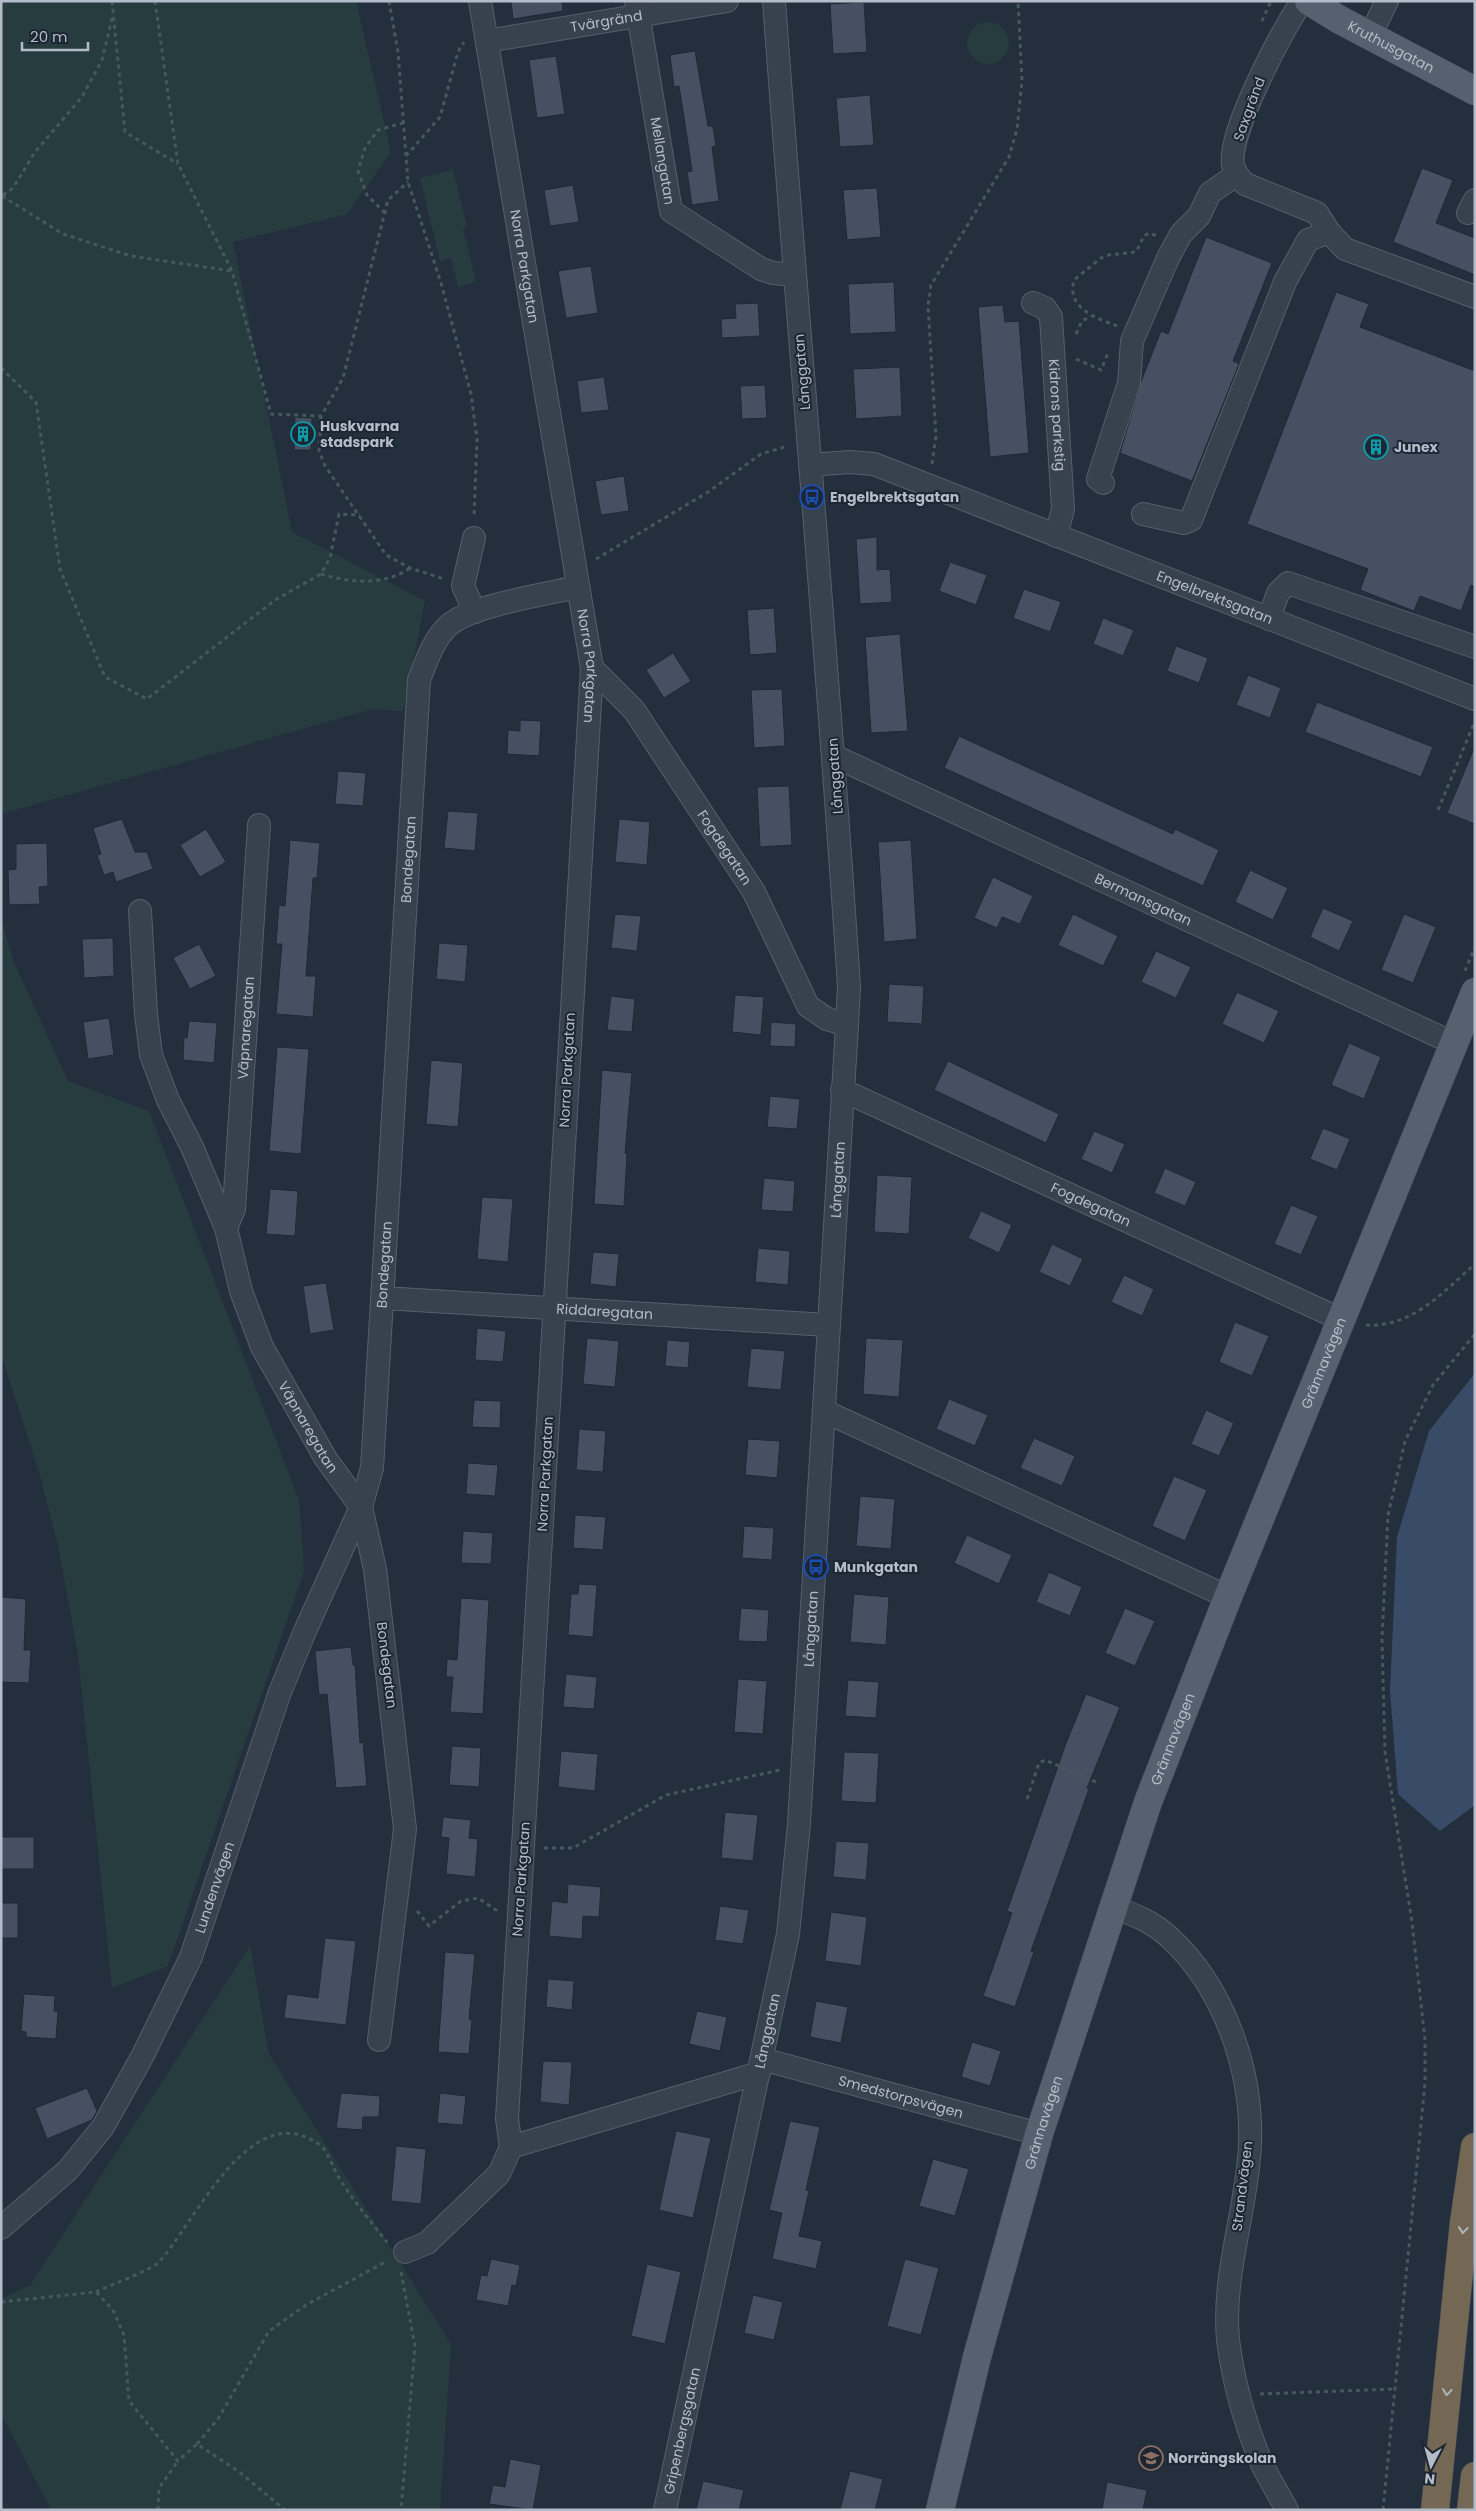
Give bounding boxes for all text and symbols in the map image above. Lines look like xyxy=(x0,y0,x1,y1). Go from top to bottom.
street label: Tvärgränd xyxy=(569,5,644,37)
street label: Kruthusgatan xyxy=(1344,16,1438,78)
scale bar xyxy=(22,20,89,52)
text: 20 m xyxy=(30,26,68,47)
street label: Saxgränd xyxy=(1228,74,1270,144)
street label: Mellangatan xyxy=(645,115,680,206)
street label: Norra Parkgatan xyxy=(505,208,544,325)
street label: Långgatan xyxy=(789,333,815,411)
street label: Kidrons parkstig xyxy=(1044,358,1071,472)
place label: Huskvarna stadspark xyxy=(320,416,399,452)
building icon: Huskvarna stadspark xyxy=(290,421,316,447)
building icon: Junex xyxy=(1363,434,1389,460)
place label: Junex xyxy=(1394,437,1439,457)
bus stop icon: Engelbrektsgatan xyxy=(799,484,825,510)
place label: Engelbrektsgatan xyxy=(830,487,959,507)
street label: Engelbrektsgatan xyxy=(1154,565,1276,629)
street label: Norra Parkgatan xyxy=(572,607,602,724)
street label: Långgatan xyxy=(822,737,848,815)
street label: Fogdegatan xyxy=(693,806,757,889)
street label: Bondegatan xyxy=(396,815,421,904)
street label: Bermansgatan xyxy=(1091,868,1195,931)
street label: Väpnaregatan xyxy=(232,976,259,1080)
street label: Norra Parkgatan xyxy=(554,1012,580,1128)
street label: Långgatan xyxy=(825,1141,850,1218)
street label: Fogdegatan xyxy=(1048,1177,1134,1232)
street label: Bondegatan xyxy=(372,1221,397,1309)
street label: Riddaregatan xyxy=(556,1299,653,1324)
street label: Grännavägen xyxy=(1296,1314,1351,1412)
street label: Väpnaregatan xyxy=(273,1377,343,1477)
street label: Norra Parkgatan xyxy=(532,1416,558,1532)
bus stop icon: Munkgatan xyxy=(803,1554,829,1580)
place label: Munkgatan xyxy=(834,1557,918,1577)
street label: Långgatan xyxy=(798,1590,823,1668)
street label: Bondegatan xyxy=(372,1621,402,1709)
street label: Grännavägen xyxy=(1146,1690,1200,1788)
street label: Norra Parkgatan xyxy=(507,1821,535,1937)
street label: Lundenvägen xyxy=(190,1839,239,1936)
street label: Långgatan xyxy=(750,1991,785,2070)
street label: Smedstorpsvägen xyxy=(836,2070,966,2123)
street label: Grännavägen xyxy=(1020,2073,1067,2172)
street label: Strandvägen xyxy=(1227,2140,1257,2232)
one-way arrow xyxy=(1458,2226,1469,2234)
street label: Gripenbergsgatan xyxy=(659,2365,705,2496)
one-way arrow xyxy=(1442,2388,1453,2396)
north arrow xyxy=(1406,2441,1456,2491)
school or university icon: Norrängskolan xyxy=(1138,2445,1164,2471)
place label: Norrängskolan xyxy=(1168,2448,1276,2468)
text: N xyxy=(1423,2468,1436,2489)

